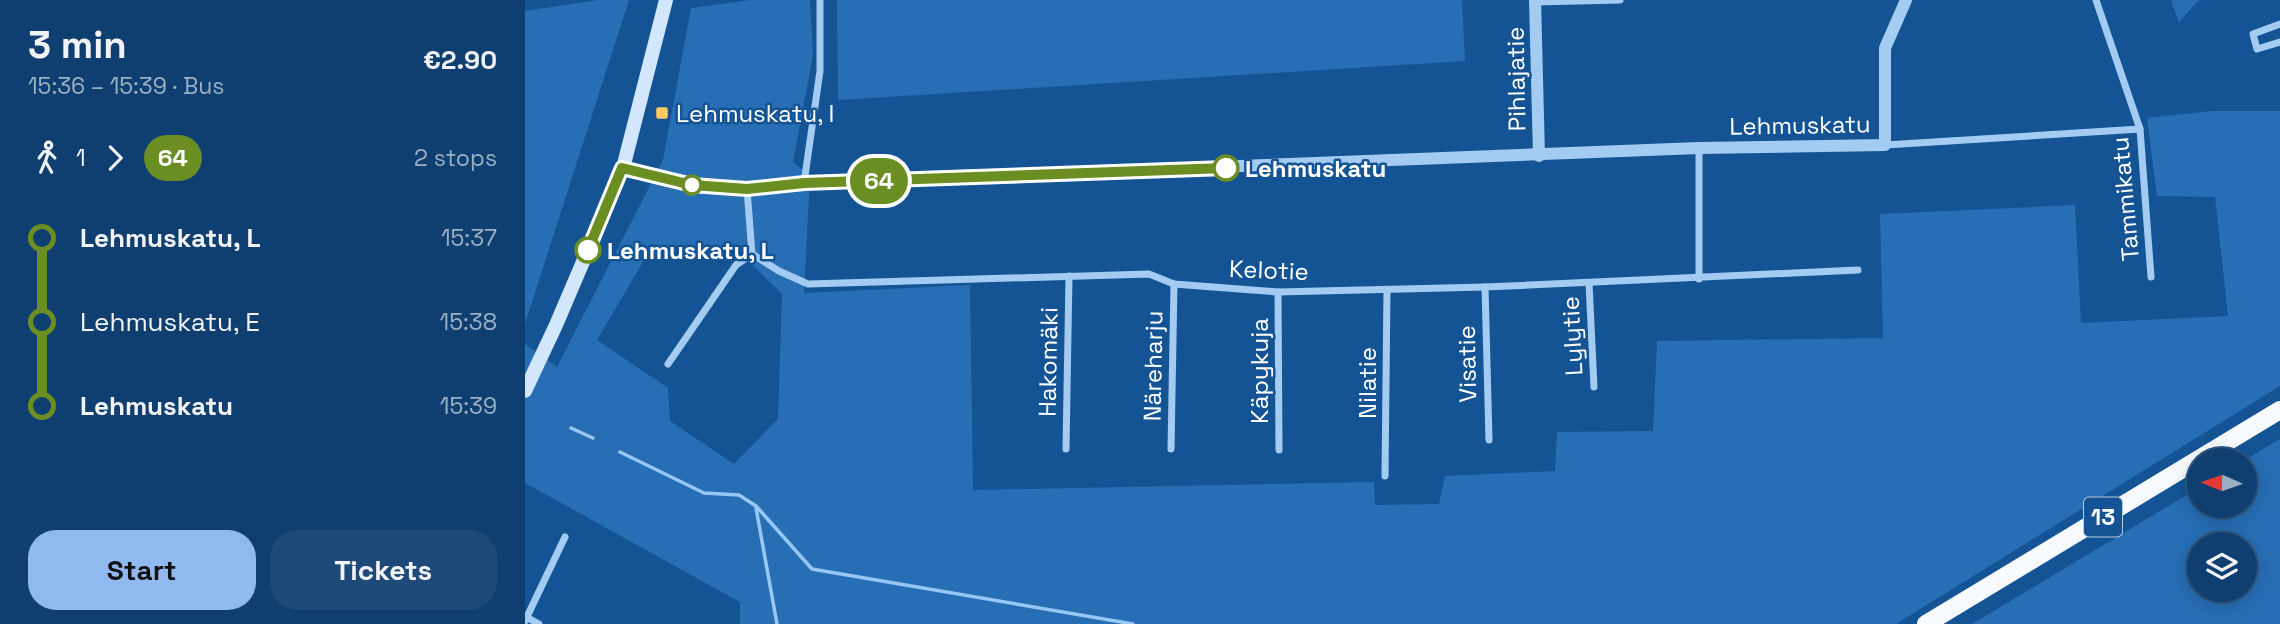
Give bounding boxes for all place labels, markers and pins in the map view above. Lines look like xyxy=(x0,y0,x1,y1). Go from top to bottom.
place label: Lehmuskatu, I xyxy=(676,98,834,129)
marker: Lehmuskatu, I xyxy=(654,105,670,121)
place label: Lehmuskatu xyxy=(1245,153,1386,184)
marker: Lehmuskatu xyxy=(1213,155,1239,181)
unlabelled marker xyxy=(682,175,702,195)
place label: Lehmuskatu, L xyxy=(607,235,774,266)
marker: Lehmuskatu, L xyxy=(575,237,601,263)

